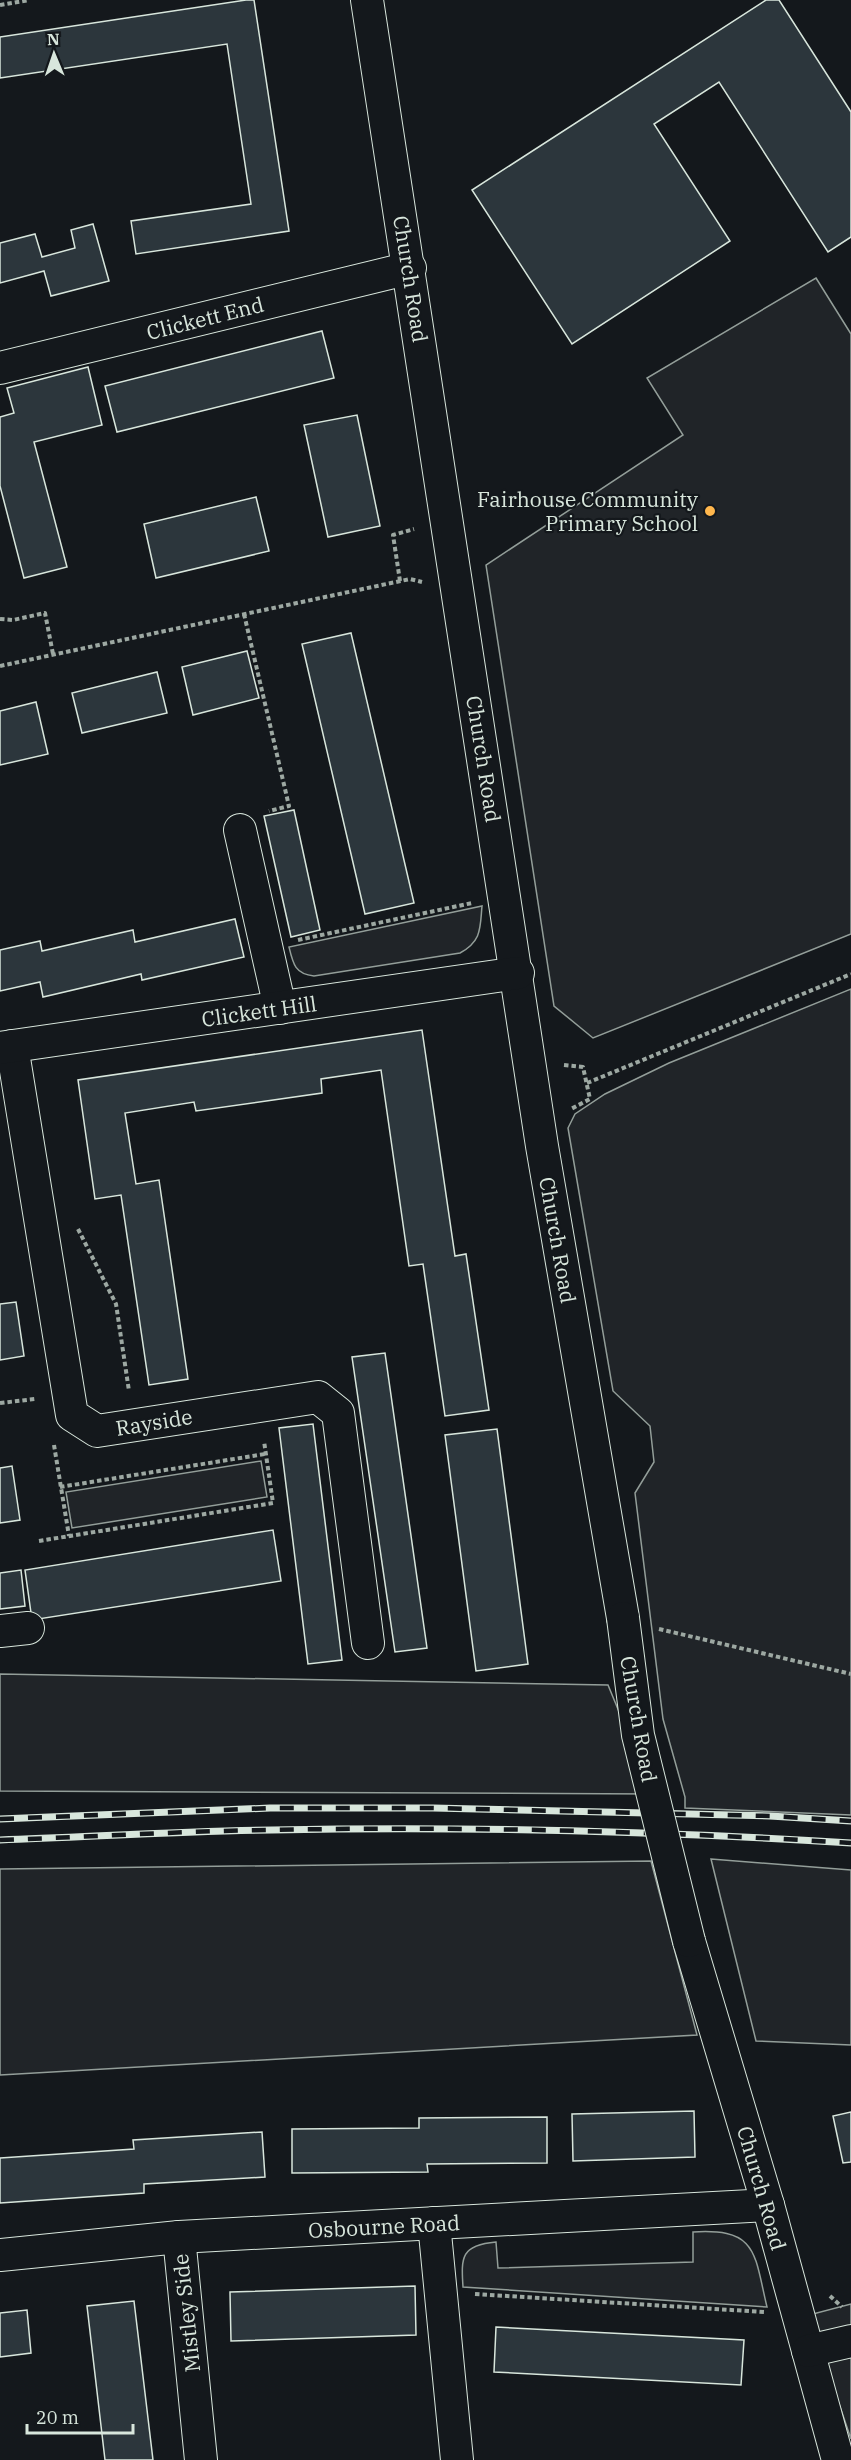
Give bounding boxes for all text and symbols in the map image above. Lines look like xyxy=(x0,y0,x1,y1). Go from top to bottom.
north arrow xyxy=(24,24,84,84)
text: N xyxy=(47,29,60,49)
street label: Church Road xyxy=(387,214,435,345)
street label: Clickett End xyxy=(144,290,267,346)
place label: Fairhouse Community Primary School xyxy=(477,485,699,537)
marker: Fairhouse Community Primary School xyxy=(703,504,717,518)
street label: Church Road xyxy=(460,694,508,825)
street label: Clickett Hill xyxy=(200,989,318,1033)
street label: Church Road xyxy=(533,1175,583,1306)
street label: Rayside xyxy=(114,1402,194,1442)
street label: Church Road xyxy=(614,1654,664,1785)
street label: Church Road xyxy=(731,2123,793,2254)
street label: Osbourne Road xyxy=(307,2208,461,2244)
street label: Mistley Side xyxy=(166,2252,206,2374)
scale bar xyxy=(27,2397,134,2435)
text: 20 m xyxy=(36,2406,79,2429)

